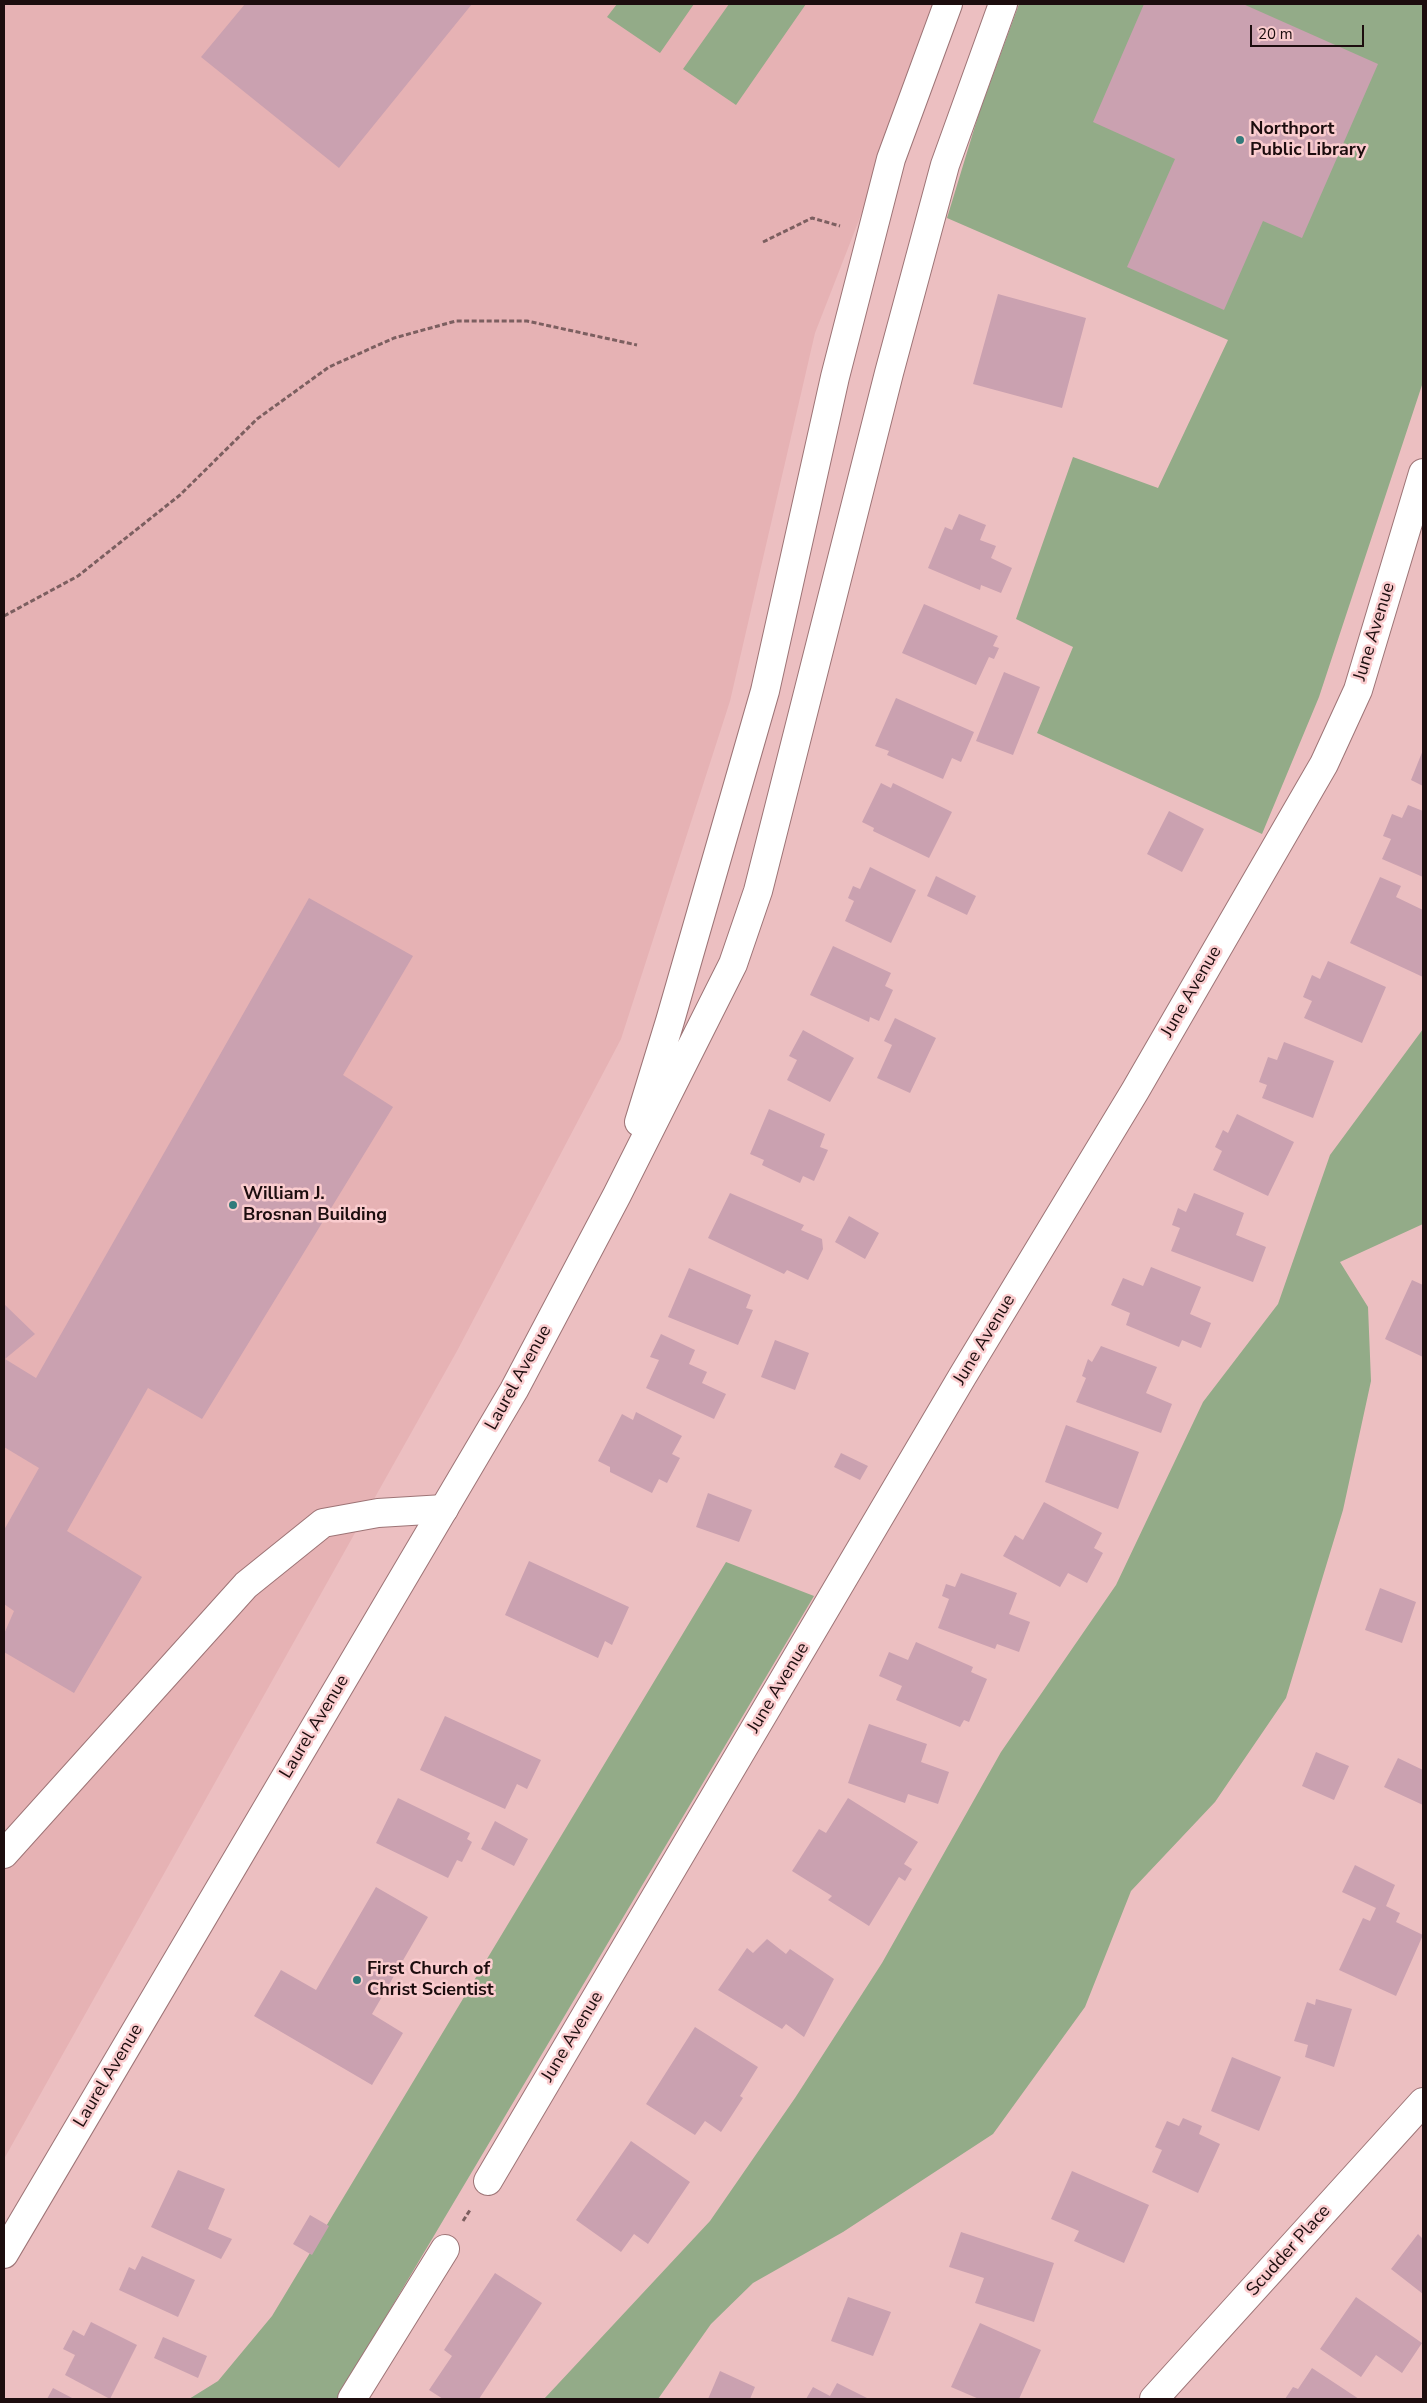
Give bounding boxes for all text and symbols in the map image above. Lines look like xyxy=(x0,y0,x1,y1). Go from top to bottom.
scale bar xyxy=(1252,15,1366,47)
text: 20 m xyxy=(1258,24,1293,44)
place label: Northport Public Library xyxy=(1250,119,1366,162)
marker: Northport Public Library xyxy=(1234,134,1246,146)
street label: June Avenue xyxy=(1350,580,1400,684)
street label: June Avenue xyxy=(1157,943,1227,1041)
place label: William J. Brosnan Building xyxy=(243,1184,387,1226)
marker: William J. Brosnan Building xyxy=(227,1199,239,1211)
street label: June Avenue xyxy=(950,1291,1020,1389)
street label: Laurel Avenue xyxy=(481,1322,557,1434)
street label: June Avenue xyxy=(744,1639,814,1737)
street label: Laurel Avenue xyxy=(276,1671,354,1783)
place label: First Church of Christ Scientist xyxy=(367,1959,494,2002)
marker: First Church of Christ Scientist xyxy=(351,1974,363,1986)
street label: June Avenue xyxy=(538,1988,608,2086)
street label: Laurel Avenue xyxy=(70,2020,148,2132)
street label: Scudder Place xyxy=(1242,2201,1336,2301)

